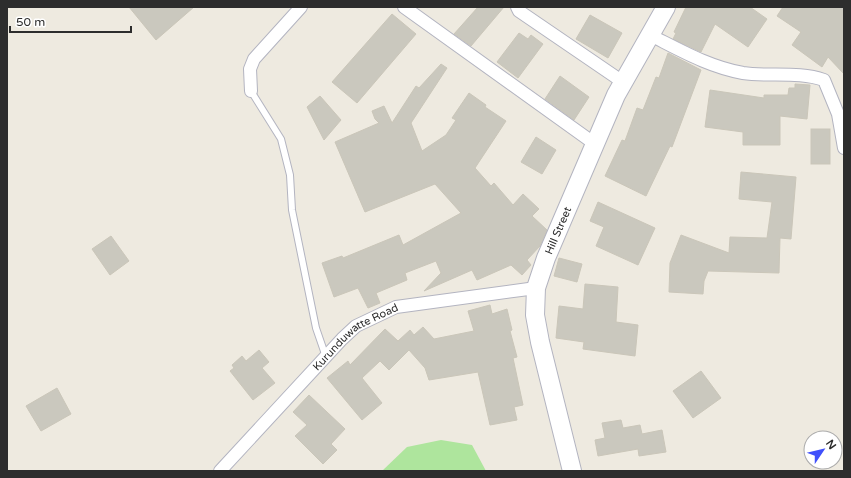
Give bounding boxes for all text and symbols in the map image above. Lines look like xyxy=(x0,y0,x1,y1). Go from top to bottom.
scale bar xyxy=(10,8,131,34)
text: 50 m xyxy=(16,15,45,29)
street label: Hill Street xyxy=(542,205,574,257)
street label: Kurunduwatte Road xyxy=(310,301,400,373)
north arrow xyxy=(803,430,843,470)
text: N xyxy=(823,437,839,452)

